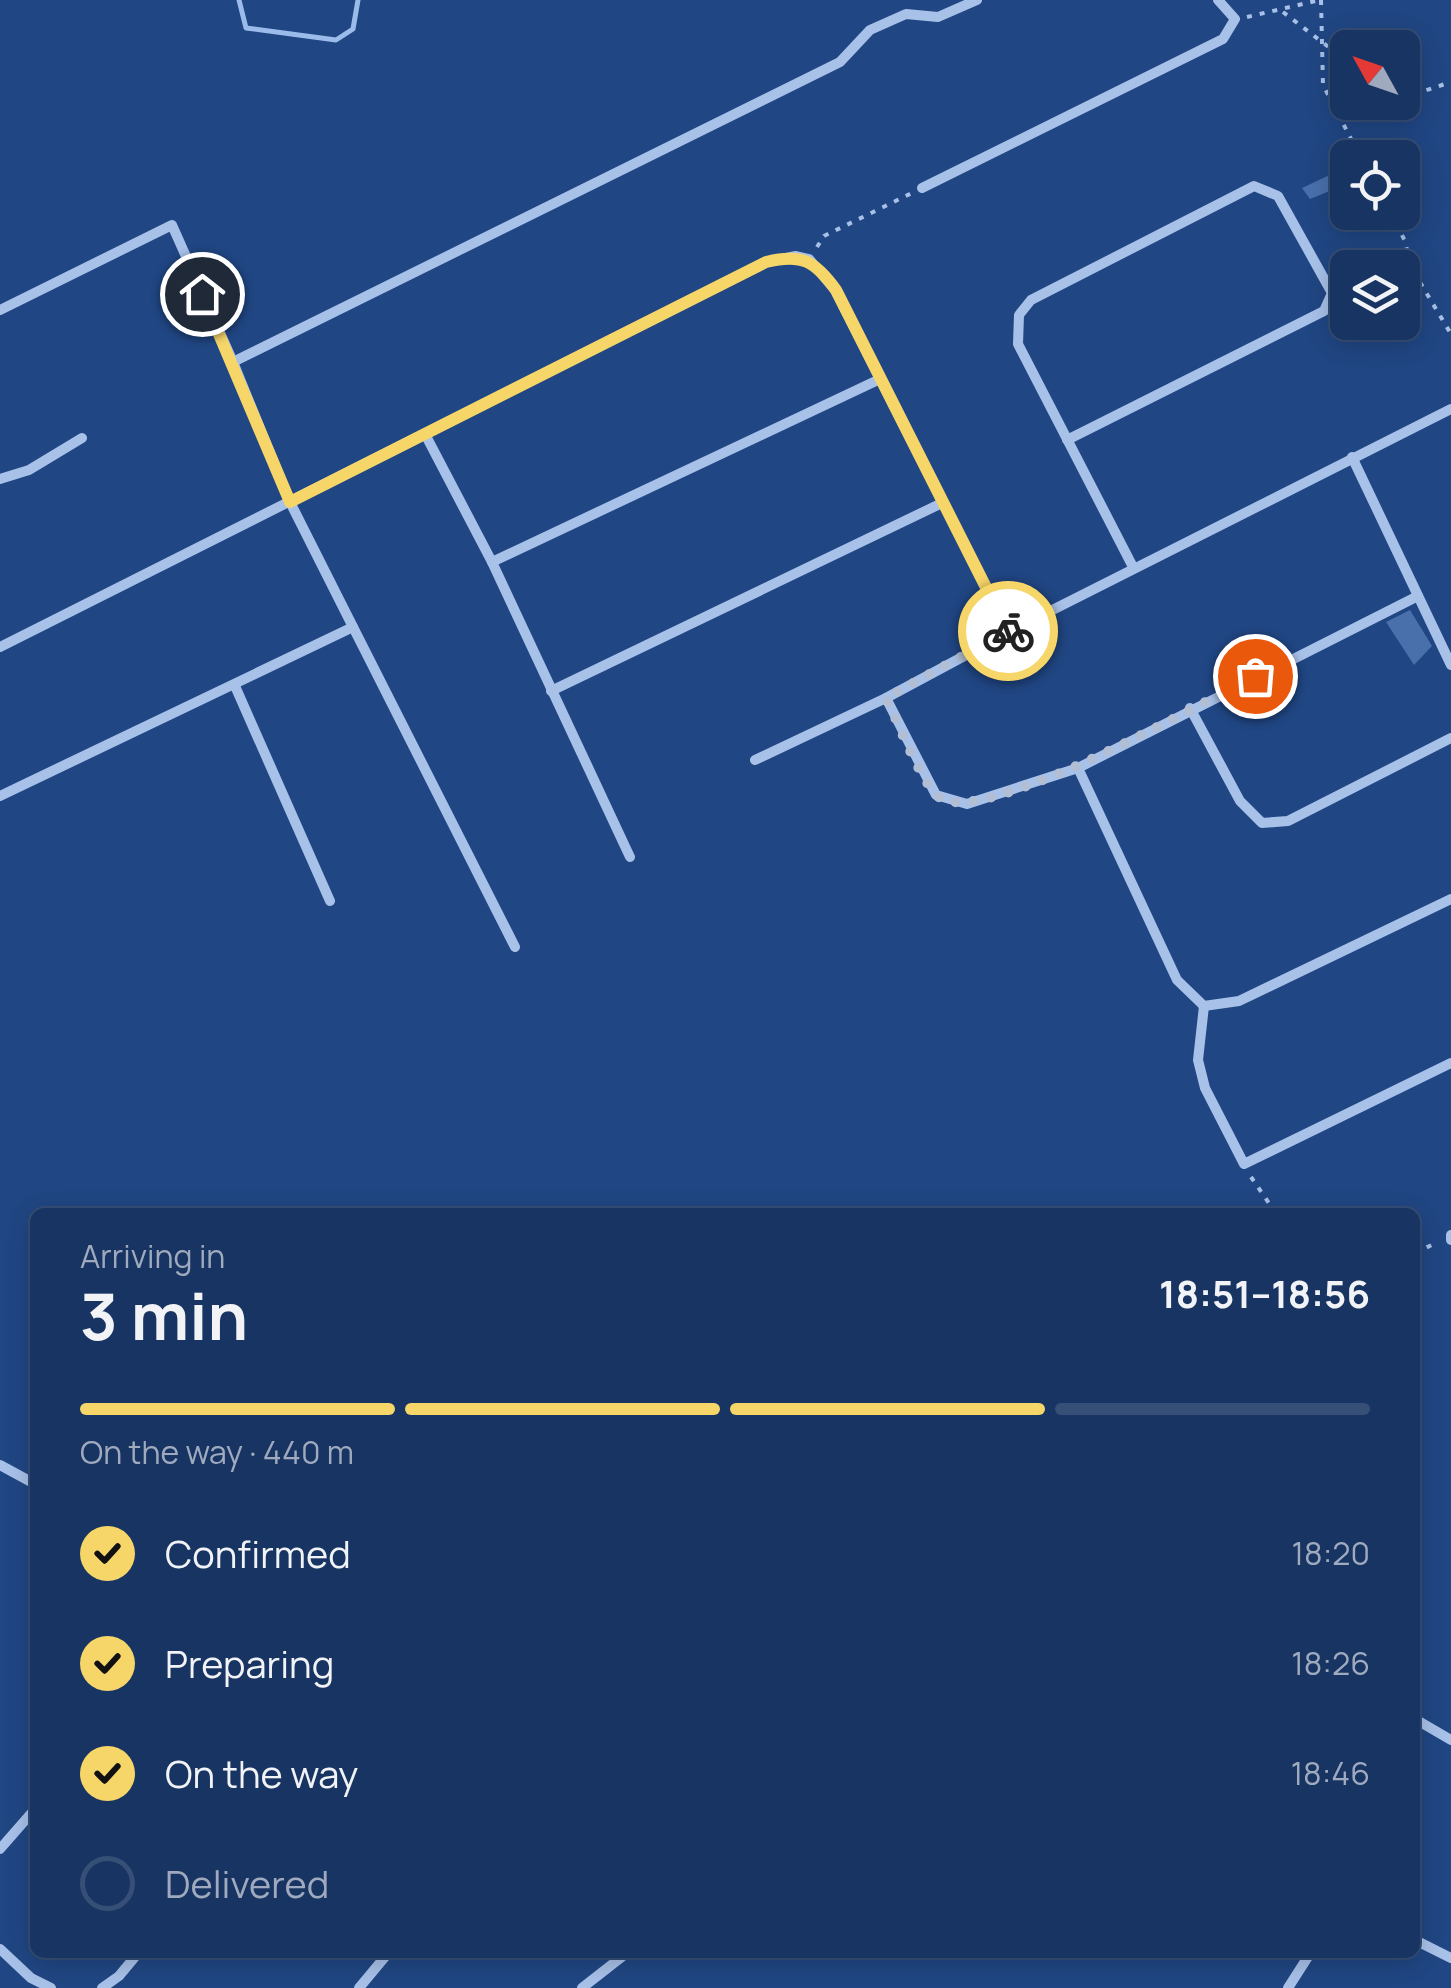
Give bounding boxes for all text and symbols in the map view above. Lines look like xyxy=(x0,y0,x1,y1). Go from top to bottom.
north arrow xyxy=(1330,30,1420,120)
map controls xyxy=(1330,30,1420,340)
button: locate xyxy=(1330,140,1420,230)
button: layers xyxy=(1330,250,1420,340)
pin xyxy=(160,252,245,337)
icon: home xyxy=(175,267,230,322)
courier xyxy=(958,581,1058,681)
icon: bike xyxy=(981,604,1036,659)
pin xyxy=(1213,634,1298,719)
icon: bag xyxy=(1228,649,1283,704)
text: Arriving in xyxy=(80,1234,225,1278)
text: 18:51–18:56 xyxy=(1159,1267,1370,1319)
text: 3 min xyxy=(80,1271,248,1360)
text: On the way · 440 m xyxy=(80,1430,354,1474)
icon: check xyxy=(80,1526,135,1581)
text: Confirmed xyxy=(165,1527,351,1579)
text: 18:20 xyxy=(1292,1531,1370,1575)
icon: check xyxy=(80,1636,135,1691)
text: Preparing xyxy=(165,1637,334,1689)
text: 18:26 xyxy=(1291,1641,1370,1685)
icon: check xyxy=(80,1746,135,1801)
text: On the way xyxy=(165,1747,358,1799)
text: 18:46 xyxy=(1291,1751,1370,1795)
text: Delivered xyxy=(165,1857,329,1909)

